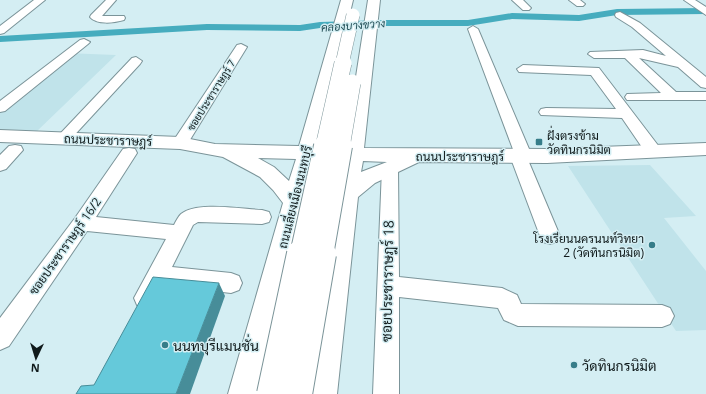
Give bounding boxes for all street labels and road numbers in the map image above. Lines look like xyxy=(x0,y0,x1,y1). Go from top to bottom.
street label: ซอยประชาราษฎร์ 7 xyxy=(184,57,239,134)
street label: ถนนประชาราษฎร์ xyxy=(64,130,153,150)
street label: ถนนเลี่ยงเมืองนนทบุรี xyxy=(272,143,317,251)
street label: ถนนประชาราษฎร์ xyxy=(416,148,504,165)
street label: ซอยประชาราษฎร์ 16/2 xyxy=(25,194,105,298)
street label: ซอยประชาราษฎร์ 18 xyxy=(376,220,398,342)

